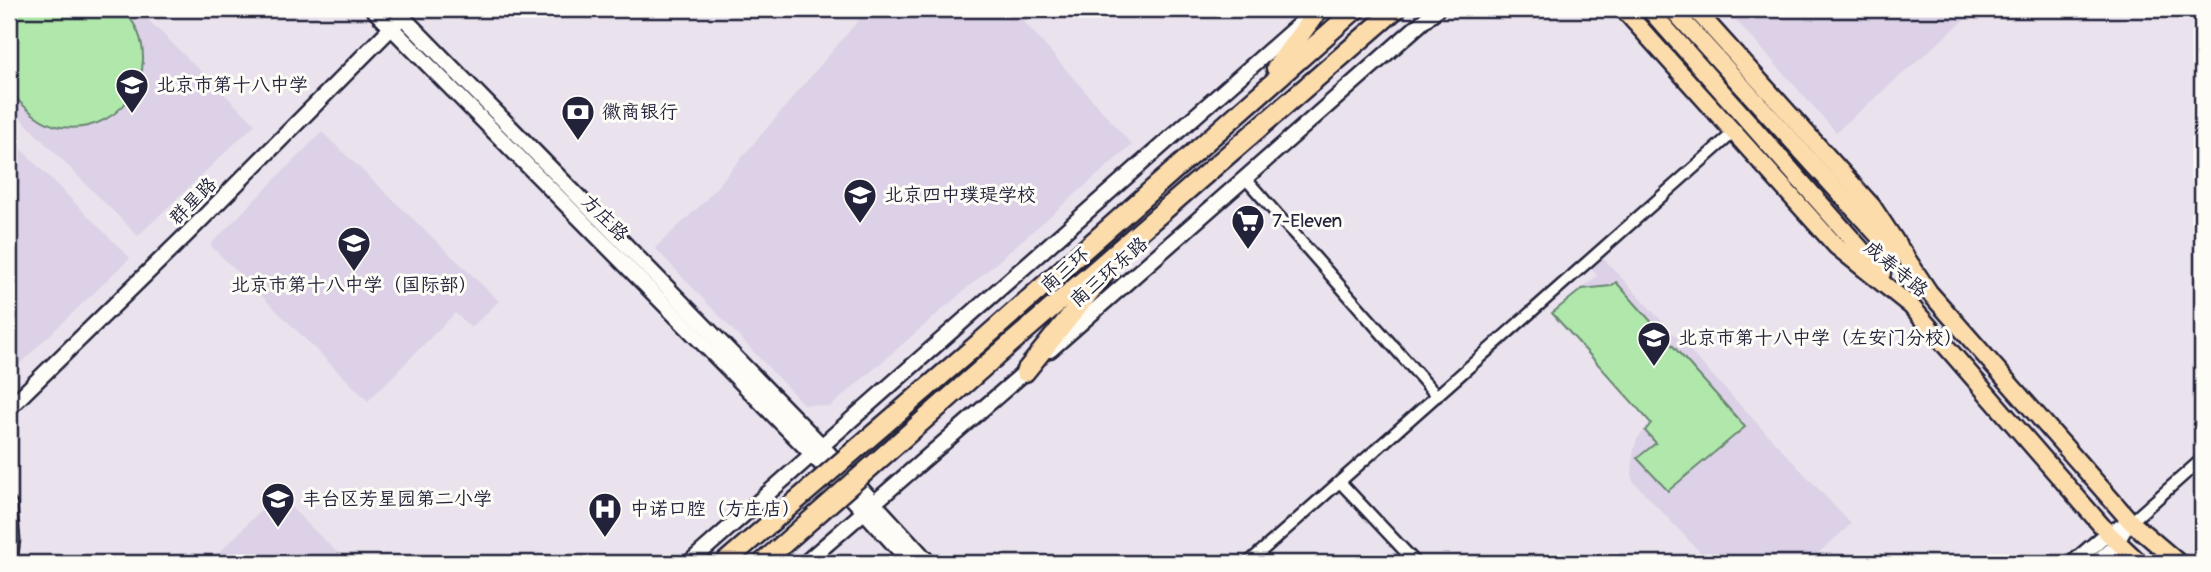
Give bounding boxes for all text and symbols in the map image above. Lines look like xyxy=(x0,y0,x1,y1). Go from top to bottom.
school or university icon: 北京市第十八中学 xyxy=(113,66,151,115)
place label: 北京市第十八中学 xyxy=(156,73,308,97)
bank icon: 徽商银行 xyxy=(559,93,597,142)
place label: 徽商银行 xyxy=(602,100,678,124)
street label: 群星路 xyxy=(164,172,222,230)
school or university icon: 北京四中璞瑅学校 xyxy=(841,176,879,225)
place label: 北京四中璞瑅学校 xyxy=(884,183,1036,207)
street label: 方庄路 xyxy=(576,189,634,247)
supermarket icon: 7-Eleven xyxy=(1229,202,1267,251)
place label: 7-Eleven xyxy=(1272,209,1342,233)
school or university icon: 北京市第十八中学（国际部） xyxy=(335,224,373,273)
street label: 南三环东路 xyxy=(1065,232,1153,312)
street label: 成寿寺路 xyxy=(1859,235,1933,303)
street label: 南三环 xyxy=(1036,242,1094,298)
place label: 北京市第十八中学（国际部） xyxy=(230,273,478,297)
school or university icon: 北京市第十八中学（左安门分校） xyxy=(1635,319,1673,368)
place label: 北京市第十八中学（左安门分校） xyxy=(1678,326,1963,350)
school or university icon: 丰台区芳星园第二小学 xyxy=(259,480,297,529)
place label: 丰台区芳星园第二小学 xyxy=(302,487,492,511)
hospital icon: 中诺口腔（方庄店） xyxy=(586,490,624,539)
place label: 中诺口腔（方庄店） xyxy=(630,497,801,521)

